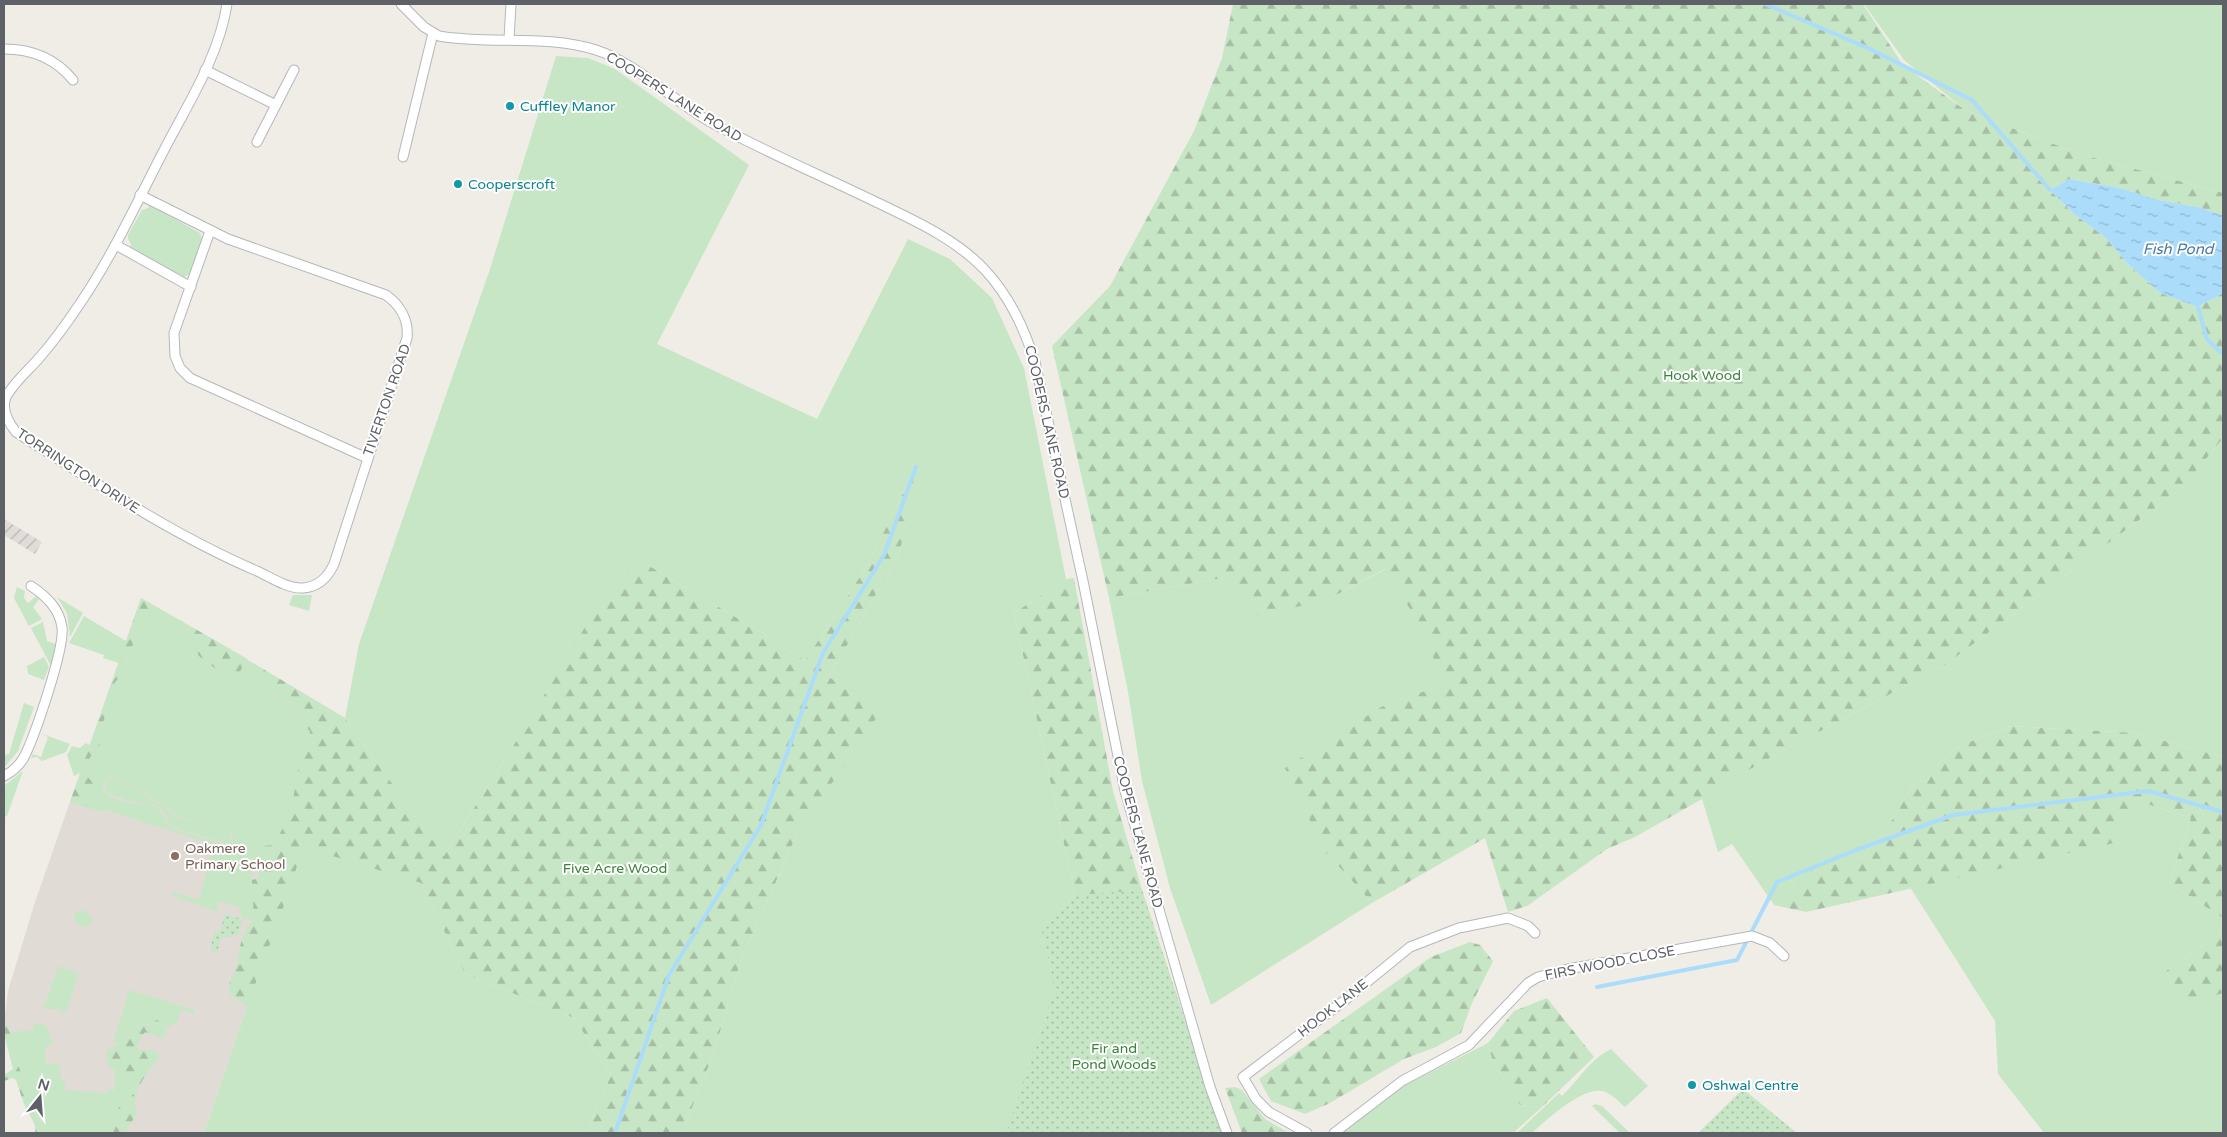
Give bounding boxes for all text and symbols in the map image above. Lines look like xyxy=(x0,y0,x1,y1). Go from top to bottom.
street label: COOPERS LANE ROAD xyxy=(603,48,745,146)
place label: Cuffley Manor xyxy=(520,98,616,115)
marker: Cuffley Manor xyxy=(504,100,516,112)
place label: Cooperscroft xyxy=(468,176,556,193)
marker: Cooperscroft xyxy=(452,178,464,190)
water label: Fish Pond xyxy=(2143,240,2215,258)
street label: TIVERTON ROAD xyxy=(360,342,414,458)
street label: COOPERS LANE ROAD xyxy=(1021,344,1073,500)
park label: Hook Wood xyxy=(1663,367,1741,384)
street label: TORRINGTON DRIVE xyxy=(13,425,143,517)
street label: COOPERS LANE ROAD xyxy=(1109,754,1167,910)
place label: Oakmere Primary School xyxy=(185,840,286,873)
marker: Oakmere Primary School xyxy=(169,850,181,862)
park label: Five Acre Wood xyxy=(563,860,667,877)
street label: FIRS WOOD CLOSE xyxy=(1543,942,1677,984)
street label: HOOK LANE xyxy=(1294,975,1372,1041)
park label: Fir and Pond Woods xyxy=(1072,1040,1157,1073)
north arrow xyxy=(15,1072,65,1122)
text: N xyxy=(36,1075,52,1095)
place label: Oshwal Centre xyxy=(1702,1077,1799,1094)
marker: Oshwal Centre xyxy=(1686,1079,1698,1091)

